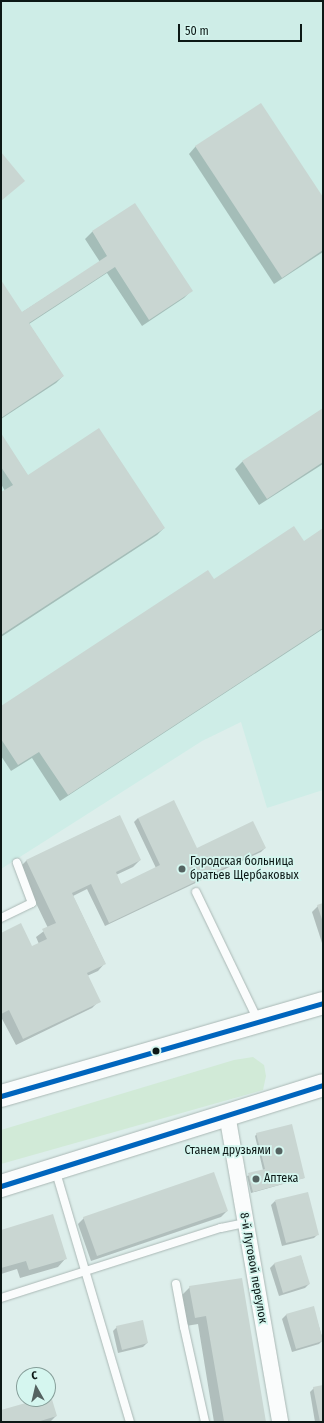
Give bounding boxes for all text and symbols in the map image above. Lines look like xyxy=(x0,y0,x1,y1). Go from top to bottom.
scale bar xyxy=(180,16,304,42)
text: 50 m xyxy=(185,24,209,38)
place label: Городская больница братьев Щербаковых xyxy=(190,855,299,883)
marker: Городская больница братьев Щербаковых xyxy=(177,864,187,874)
unlabelled marker xyxy=(151,1046,161,1056)
place label: Станем друзьями xyxy=(185,1144,271,1158)
marker: Станем друзьями xyxy=(274,1146,284,1156)
place label: Аптека xyxy=(264,1172,298,1186)
marker: Аптека xyxy=(251,1174,261,1184)
street label: 8-й Луговой переулок xyxy=(236,1212,270,1324)
north arrow xyxy=(16,1367,56,1407)
text: С xyxy=(31,1369,38,1382)

